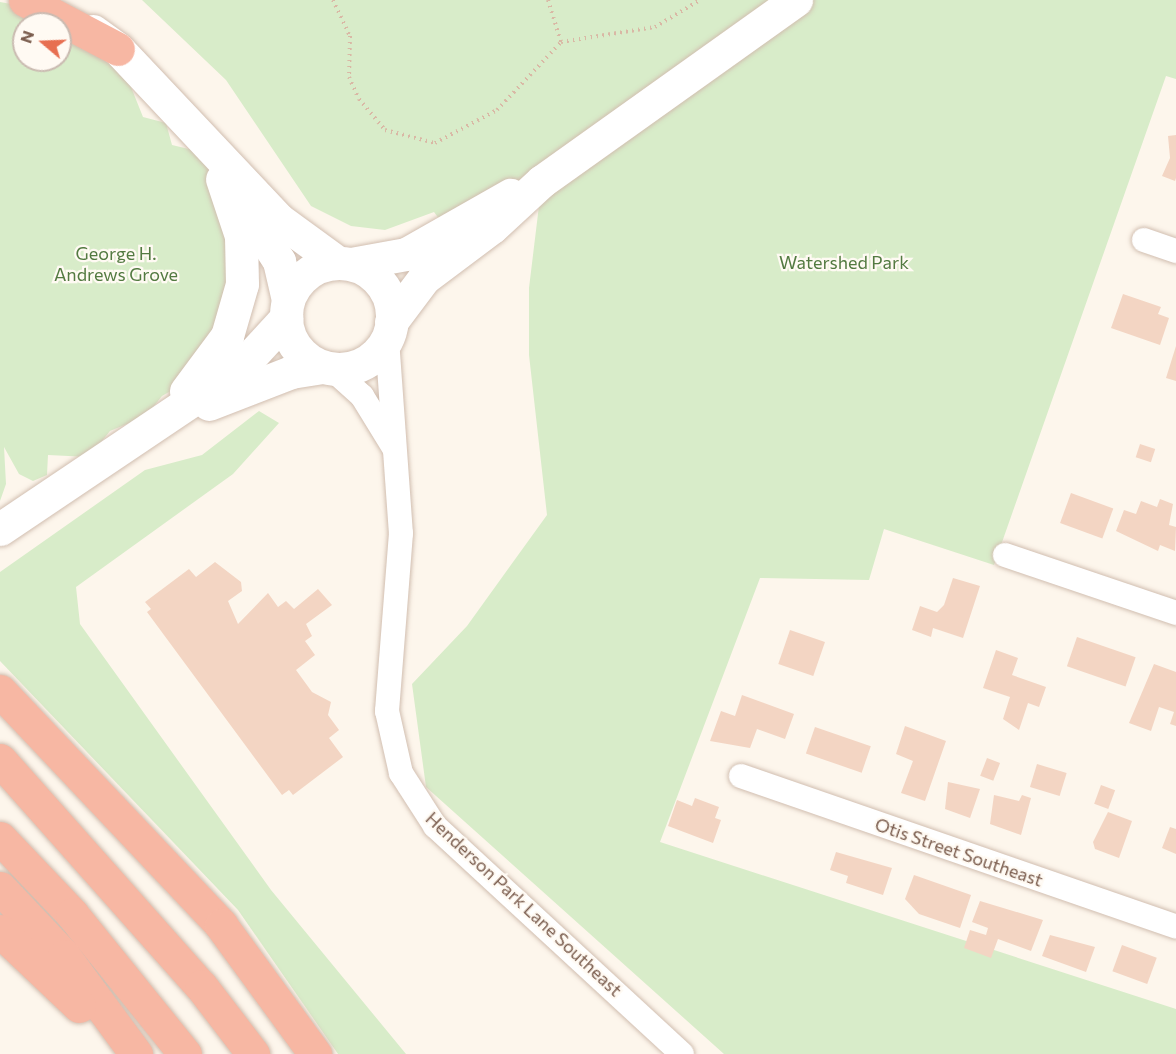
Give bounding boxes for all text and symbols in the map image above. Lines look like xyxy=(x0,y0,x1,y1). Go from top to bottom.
north arrow xyxy=(12,12,72,72)
text: N xyxy=(15,28,37,45)
park label: George H. Andrews Grove xyxy=(54,243,178,286)
park label: Watershed Park xyxy=(779,251,909,273)
street label: Henderson Park Lane Southeast xyxy=(421,807,627,1001)
street label: Otis Street Southeast xyxy=(872,813,1046,891)

